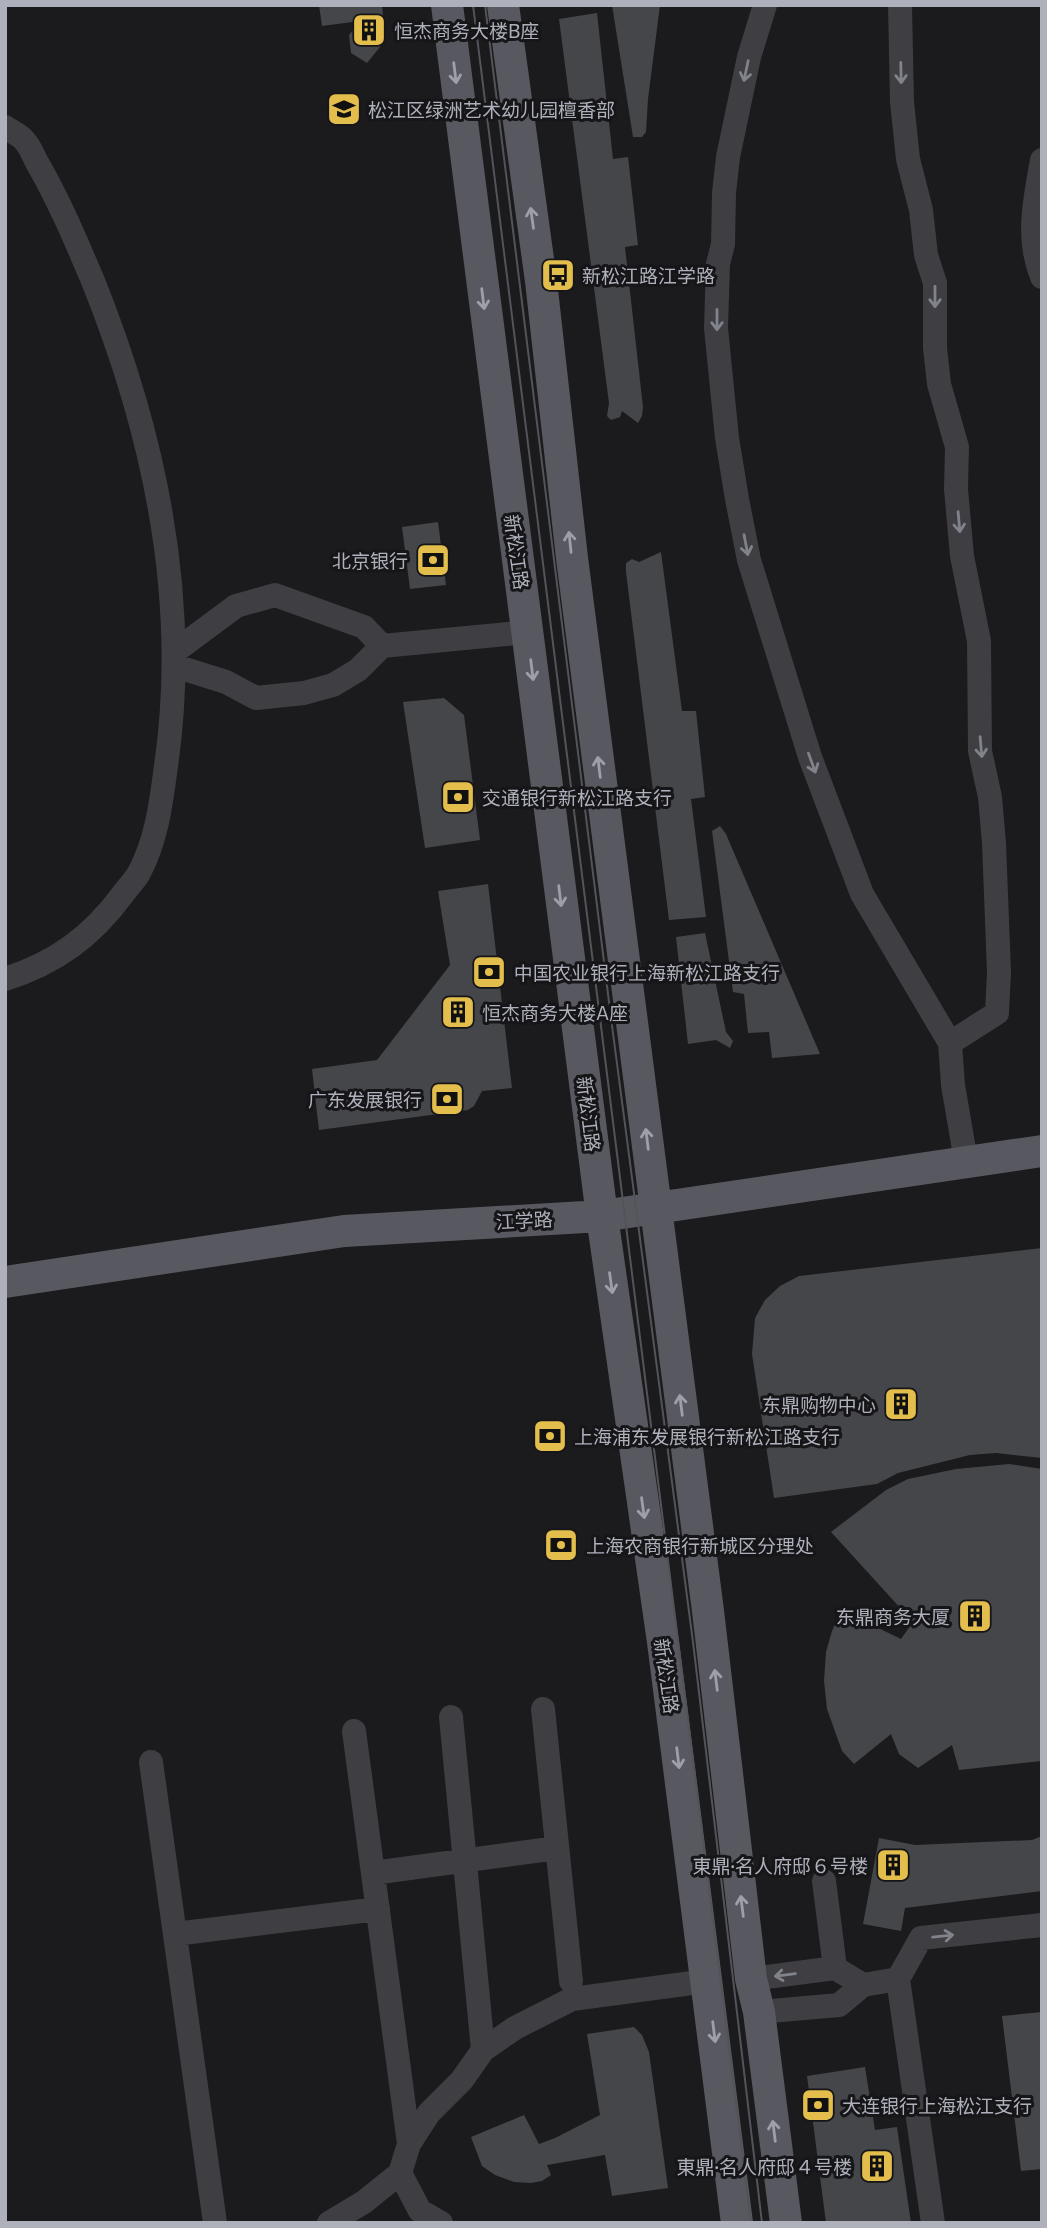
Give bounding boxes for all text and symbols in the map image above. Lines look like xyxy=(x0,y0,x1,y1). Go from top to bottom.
building icon: 恒杰商务大楼B座 xyxy=(350,11,388,49)
place label: 恒杰商务大楼B座 xyxy=(394,19,539,42)
one-way arrow xyxy=(739,59,752,82)
one-way arrow xyxy=(449,61,462,84)
one-way arrow xyxy=(895,62,908,85)
school or university icon: 松江区绿洲艺术幼儿园檀香部 xyxy=(325,90,363,128)
place label: 松江区绿洲艺术幼儿园檀香部 xyxy=(368,98,615,121)
one-way arrow xyxy=(526,207,539,230)
bus stop icon: 新松江路江学路 xyxy=(539,256,577,294)
place label: 新松江路江学路 xyxy=(582,264,715,287)
one-way arrow xyxy=(928,286,942,309)
one-way arrow xyxy=(477,287,490,310)
one-way arrow xyxy=(710,308,724,331)
one-way arrow xyxy=(953,510,966,533)
street label: 新松江路 xyxy=(500,513,534,591)
one-way arrow xyxy=(564,531,577,553)
one-way arrow xyxy=(740,533,754,556)
bank icon: 北京银行 xyxy=(414,541,452,579)
place label: 北京银行 xyxy=(332,549,408,572)
one-way arrow xyxy=(526,658,539,681)
one-way arrow xyxy=(975,736,988,758)
one-way arrow xyxy=(807,751,819,773)
one-way arrow xyxy=(592,756,605,779)
bank icon: 交通银行新松江路支行 xyxy=(439,778,477,816)
place label: 交通银行新松江路支行 xyxy=(482,786,672,809)
one-way arrow xyxy=(554,884,567,907)
bank icon: 中国农业银行上海新松江路支行 xyxy=(470,953,508,991)
place label: 中国农业银行上海新松江路支行 xyxy=(514,961,780,984)
building icon: 恒杰商务大楼A座 xyxy=(439,993,477,1031)
place label: 恒杰商务大楼A座 xyxy=(482,1001,628,1024)
street label: 新松江路 xyxy=(573,1075,605,1153)
bank icon: 广东发展银行 xyxy=(428,1080,466,1118)
place label: 广东发展银行 xyxy=(308,1088,422,1111)
one-way arrow xyxy=(640,1128,653,1151)
street label: 江学路 xyxy=(495,1207,553,1233)
one-way arrow xyxy=(605,1271,618,1294)
building icon: 东鼎购物中心 xyxy=(882,1385,920,1423)
place label: 东鼎购物中心 xyxy=(762,1393,876,1416)
one-way arrow xyxy=(675,1395,688,1417)
bank icon: 上海浦东发展银行新松江路支行 xyxy=(531,1417,569,1455)
place label: 上海浦东发展银行新松江路支行 xyxy=(574,1425,840,1448)
one-way arrow xyxy=(637,1497,650,1519)
bank icon: 上海农商银行新城区分理处 xyxy=(542,1526,580,1564)
place label: 上海农商银行新城区分理处 xyxy=(586,1534,814,1557)
building icon: 东鼎商务大厦 xyxy=(956,1597,994,1635)
place label: 东鼎商务大厦 xyxy=(836,1605,950,1628)
street label: 新松江路 xyxy=(650,1637,684,1715)
one-way arrow xyxy=(710,1669,723,1692)
one-way arrow xyxy=(672,1746,685,1769)
building icon: 東鼎·名人府邸６号楼 xyxy=(874,1846,912,1884)
place label: 東鼎·名人府邸６号楼 xyxy=(693,1854,868,1877)
one-way arrow xyxy=(736,1895,749,1917)
one-way arrow xyxy=(931,1929,954,1942)
one-way arrow xyxy=(774,1969,797,1982)
one-way arrow xyxy=(707,2020,720,2043)
bank icon: 大连银行上海松江支行 xyxy=(799,2086,837,2124)
place label: 大连银行上海松江支行 xyxy=(842,2094,1032,2117)
one-way arrow xyxy=(768,2120,781,2143)
building icon: 東鼎·名人府邸４号楼 xyxy=(858,2147,896,2185)
place label: 東鼎·名人府邸４号楼 xyxy=(677,2155,852,2178)

